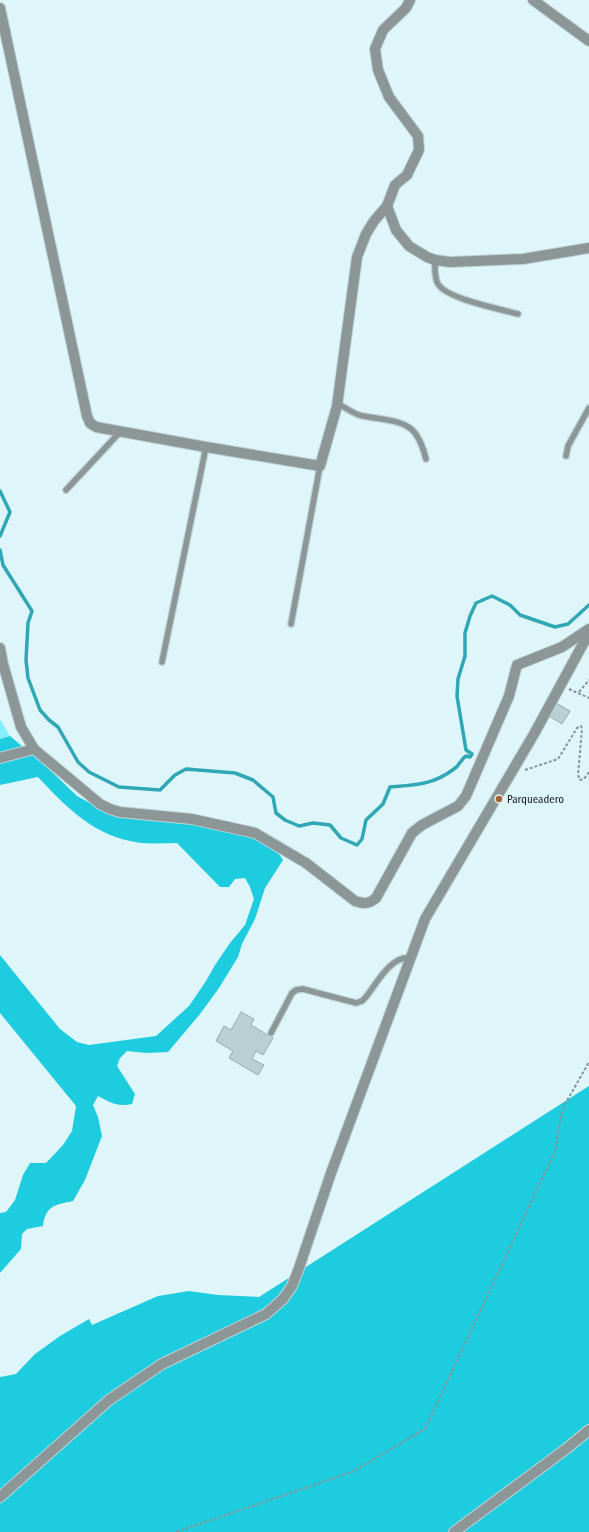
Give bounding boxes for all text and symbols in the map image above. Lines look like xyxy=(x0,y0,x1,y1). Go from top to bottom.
place label: Parqueadero xyxy=(507,793,564,806)
marker: Parqueadero xyxy=(494,794,504,804)

